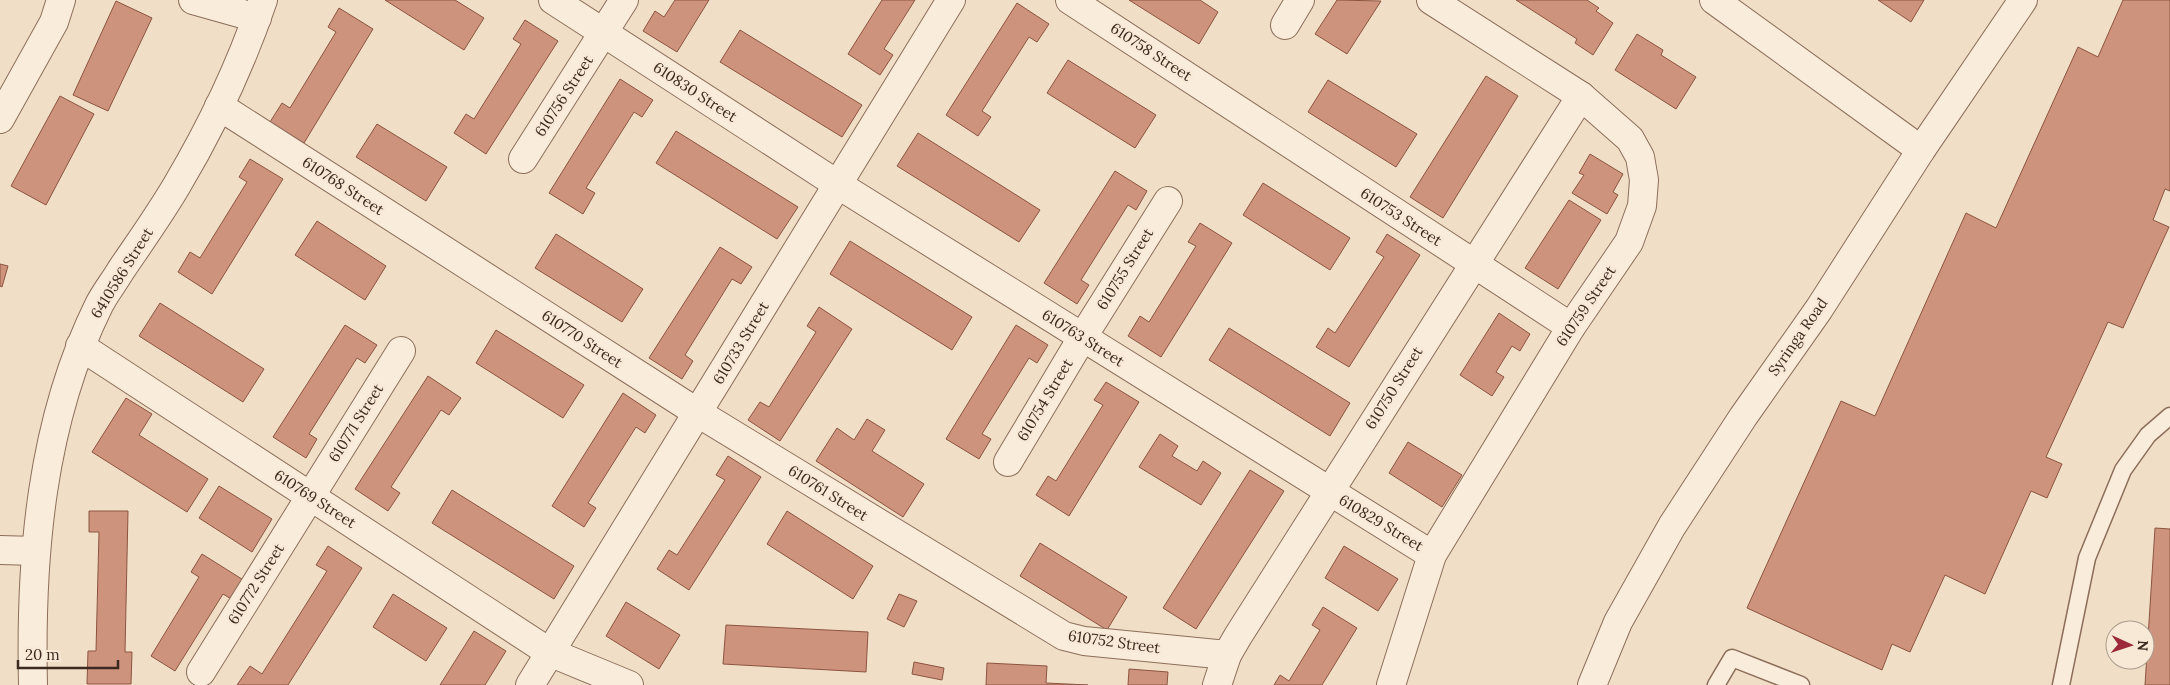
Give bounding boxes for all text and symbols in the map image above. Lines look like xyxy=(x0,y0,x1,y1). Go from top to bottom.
street label: 610758 Street xyxy=(1107,18,1196,85)
street label: 610756 Street xyxy=(530,51,597,140)
street label: 610830 Street xyxy=(650,57,741,126)
street label: 610768 Street xyxy=(299,152,388,219)
street label: 610753 Street xyxy=(1357,183,1446,250)
street label: 6410586 Street xyxy=(86,224,157,322)
street label: 610755 Street xyxy=(1092,224,1157,313)
street label: 610759 Street xyxy=(1552,262,1620,350)
street label: Syringa Road xyxy=(1764,294,1831,379)
street label: 610733 Street xyxy=(708,298,773,388)
street label: 610770 Street xyxy=(538,305,626,372)
street label: 610763 Street xyxy=(1039,305,1128,371)
street label: 610750 Street xyxy=(1361,343,1427,433)
street label: 610754 Street xyxy=(1013,355,1077,444)
street label: 610771 Street xyxy=(324,380,387,465)
street label: 610761 Street xyxy=(785,461,872,525)
street label: 610769 Street xyxy=(271,465,360,532)
street label: 610829 Street xyxy=(1336,490,1427,555)
street label: 610772 Street xyxy=(223,540,288,628)
north arrow xyxy=(2105,620,2155,670)
street label: 610752 Street xyxy=(1067,626,1161,657)
scale bar xyxy=(18,638,118,670)
text: N xyxy=(2134,640,2152,652)
text: 20 m xyxy=(25,645,60,664)

